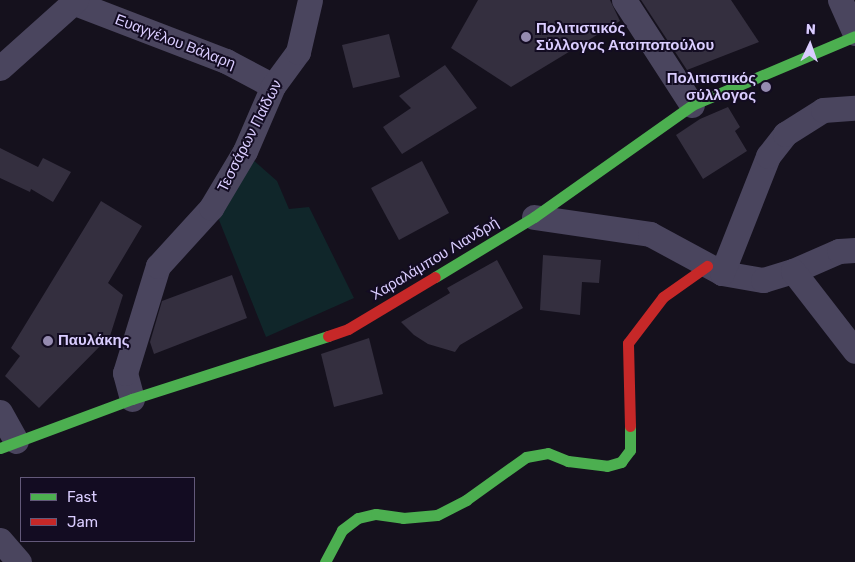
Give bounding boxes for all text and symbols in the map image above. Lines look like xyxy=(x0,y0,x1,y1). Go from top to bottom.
street label: Ευαγγέλου Βάλαρη xyxy=(112,11,238,73)
place label: Πολιτιστικός Σύλλογος Ατσιποπούλου xyxy=(536,19,714,54)
north arrow xyxy=(785,20,835,70)
text: N xyxy=(805,21,816,38)
marker: Πολιτιστικός Σύλλογος Ατσιποπούλου xyxy=(520,31,532,43)
place label: Πολιτιστικός σύλλογος xyxy=(667,69,756,104)
street label: Τεσσάρων Παίδων xyxy=(214,77,286,195)
marker: Πολιτιστικός σύλλογος xyxy=(760,81,772,93)
street label: Χαραλάμπου Λιανδρή xyxy=(368,214,502,304)
place label: Παυλάκης xyxy=(58,332,129,350)
marker: Παυλάκης xyxy=(42,335,54,347)
legend xyxy=(20,477,195,542)
text: Fast xyxy=(67,488,97,506)
text: Jam xyxy=(67,513,98,531)

